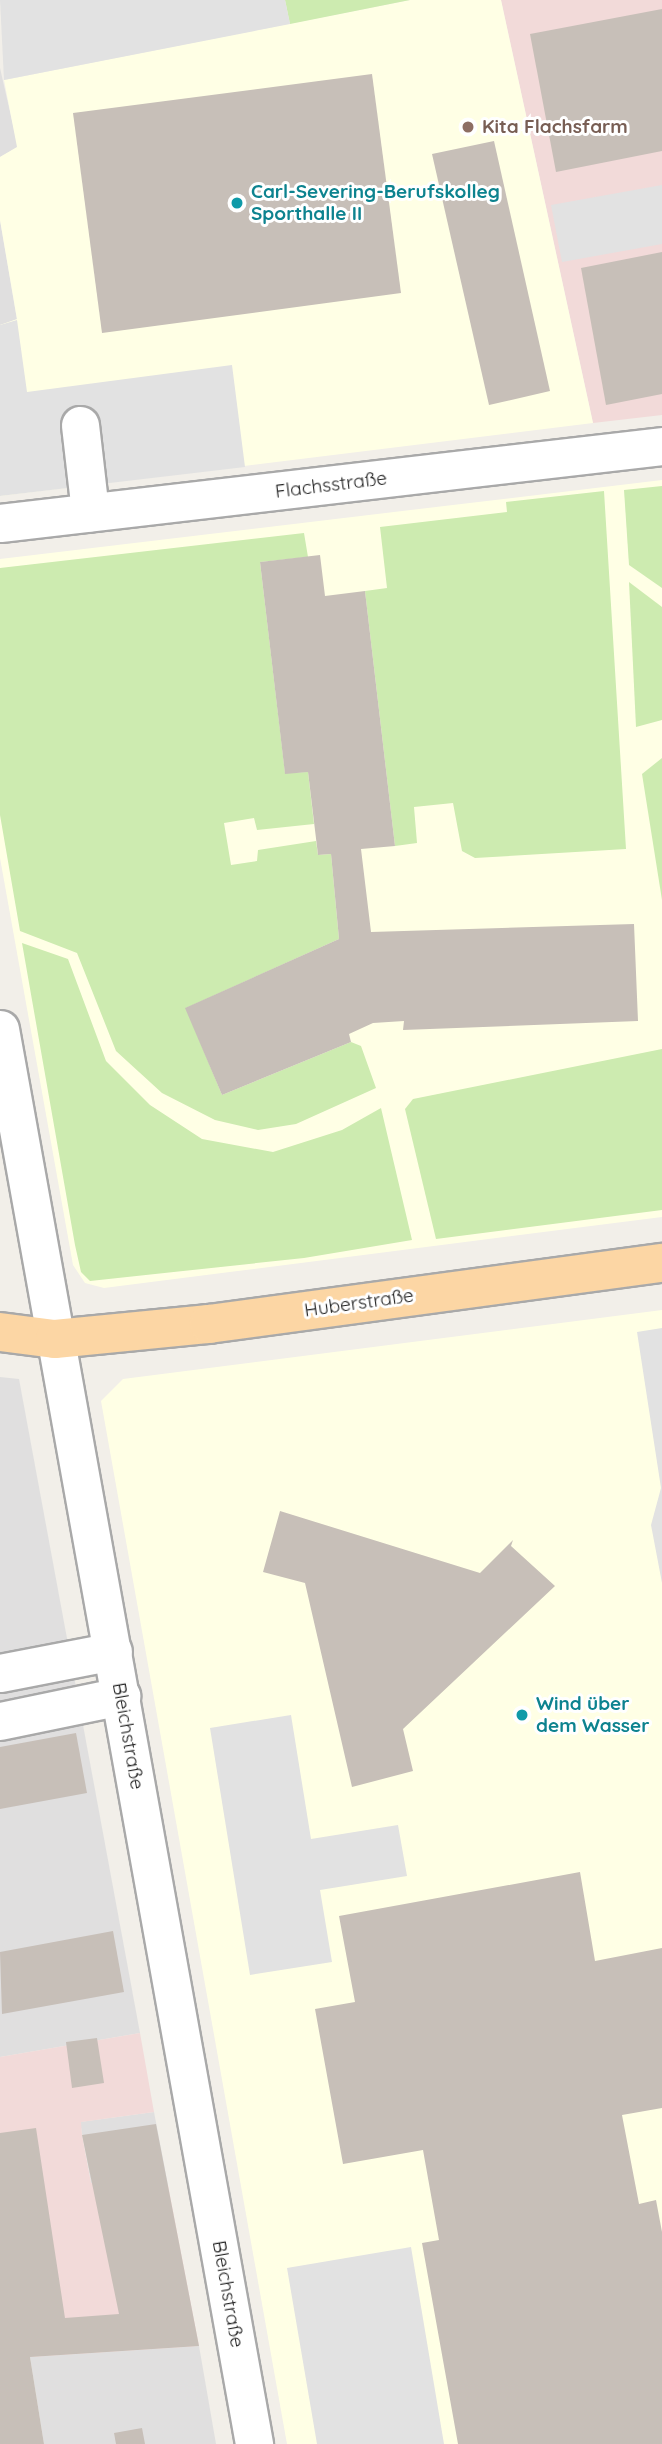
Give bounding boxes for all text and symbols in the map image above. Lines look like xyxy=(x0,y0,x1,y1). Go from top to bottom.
place label: Kita Flachsfarm xyxy=(482,116,628,138)
marker: Kita Flachsfarm xyxy=(460,119,476,135)
place label: Carl-Severing-Berufskolleg Sporthalle II xyxy=(251,181,500,225)
marker: Carl-Severing-Berufskolleg Sporthalle II xyxy=(229,195,245,211)
street label: Flachsstraße xyxy=(274,467,388,503)
street label: Huberstraße xyxy=(303,1284,415,1322)
street label: Bleichstraße xyxy=(107,1681,149,1791)
place label: Wind über dem Wasser xyxy=(536,1693,649,1737)
marker: Wind über dem Wasser xyxy=(514,1707,530,1723)
street label: Bleichstraße xyxy=(207,2239,249,2349)

